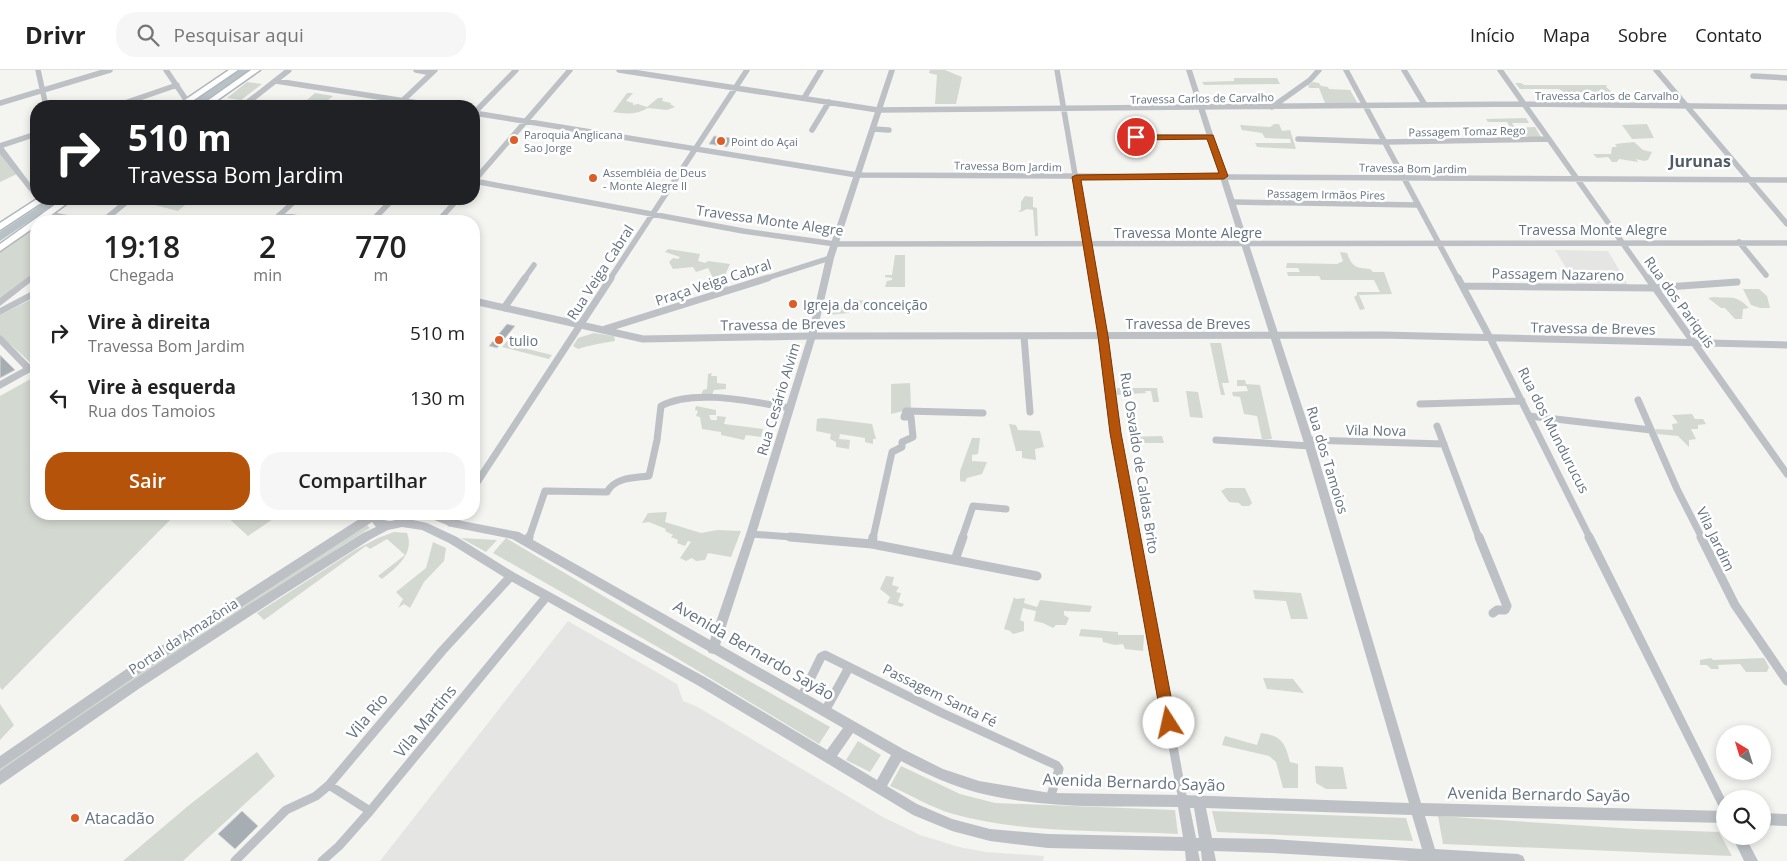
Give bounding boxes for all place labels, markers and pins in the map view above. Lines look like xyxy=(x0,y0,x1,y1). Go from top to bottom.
pin xyxy=(1115,116,1157,158)
place label: Paroquia Anglicana Sao Jorge xyxy=(524,127,623,155)
marker: Paroquia Anglicana Sao Jorge xyxy=(508,134,520,146)
place label: Point do Açai xyxy=(731,134,798,149)
marker: Point do Açai xyxy=(715,135,727,147)
place label: Assembléia de Deus - Monte Alegre II xyxy=(603,165,706,193)
marker: Assembléia de Deus - Monte Alegre II xyxy=(587,172,599,184)
place label: Igreja da conceição xyxy=(803,295,928,314)
marker: Igreja da conceição xyxy=(787,298,799,310)
place label: tulio xyxy=(509,331,538,350)
marker: tulio xyxy=(493,334,505,346)
place label: Atacadão xyxy=(85,807,155,829)
marker: Atacadão xyxy=(69,812,81,824)

